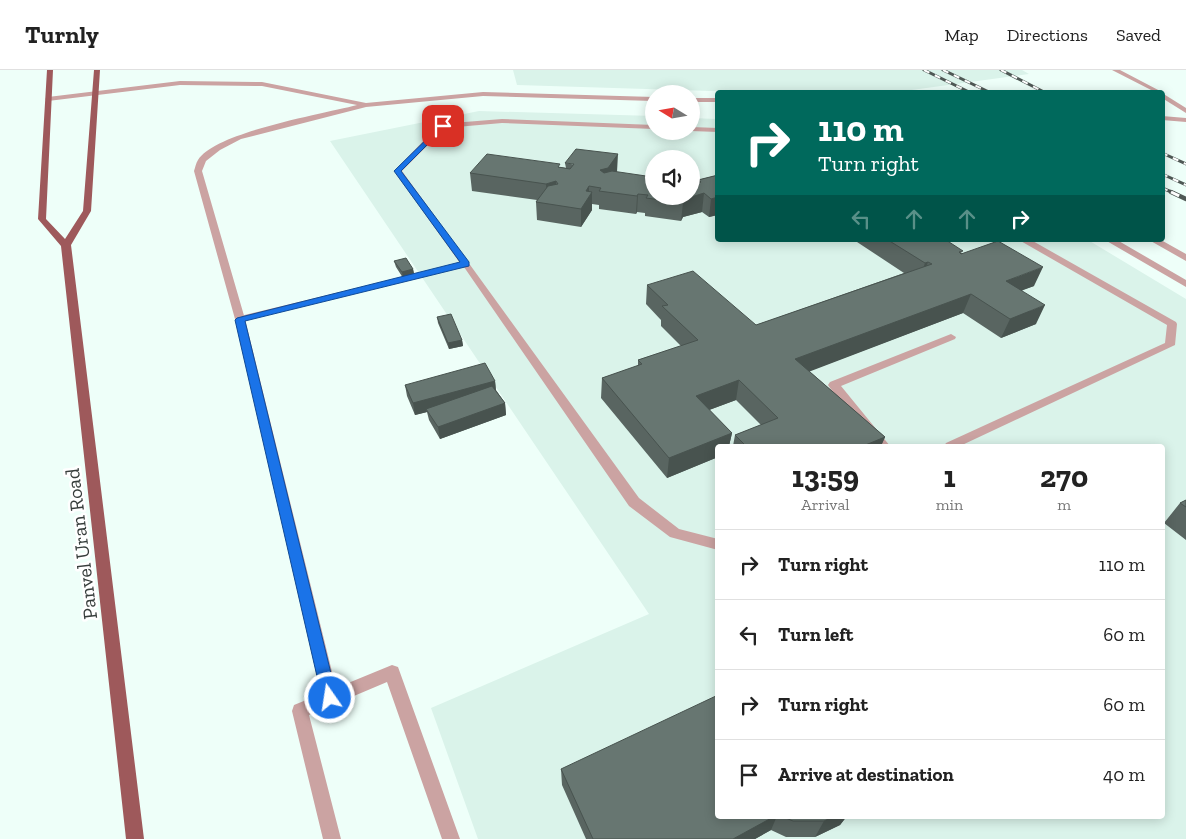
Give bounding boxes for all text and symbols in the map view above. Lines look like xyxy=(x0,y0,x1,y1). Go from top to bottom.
text: Turnly xyxy=(25,20,99,49)
text: Map xyxy=(944,24,979,46)
text: Directions xyxy=(1007,24,1088,46)
text: Saved xyxy=(1116,24,1161,46)
north arrow xyxy=(645,85,700,140)
map controls xyxy=(645,85,700,205)
pin xyxy=(422,105,464,147)
text: 110 m xyxy=(818,108,904,150)
icon: right xyxy=(735,110,800,175)
icon: arrive xyxy=(429,112,457,140)
button: sound xyxy=(645,150,700,205)
text: Turn right xyxy=(818,150,919,177)
icon: left xyxy=(847,205,875,233)
icon: ahead xyxy=(900,205,928,233)
icon: ahead xyxy=(953,205,981,233)
icon: right xyxy=(1006,205,1034,233)
text: 13:59 xyxy=(792,459,859,495)
text: 1 xyxy=(943,459,956,495)
text: 270 xyxy=(1040,459,1088,495)
street label: Panvel Uran Road xyxy=(60,467,102,621)
text: Arrival xyxy=(801,495,849,514)
text: min xyxy=(936,495,963,514)
text: m xyxy=(1057,495,1071,514)
icon: right xyxy=(735,551,763,579)
text: Turn right xyxy=(778,553,868,576)
text: 110 m xyxy=(1099,553,1145,576)
icon: left xyxy=(735,621,763,649)
text: Turn left xyxy=(778,623,853,646)
text: 60 m xyxy=(1103,623,1145,646)
position arrow xyxy=(303,671,355,723)
icon: right xyxy=(735,691,763,719)
text: Turn right xyxy=(778,693,868,716)
text: 60 m xyxy=(1103,693,1145,716)
icon: arrive xyxy=(735,761,763,789)
text: Arrive at destination xyxy=(778,763,954,786)
text: 40 m xyxy=(1103,763,1145,786)

